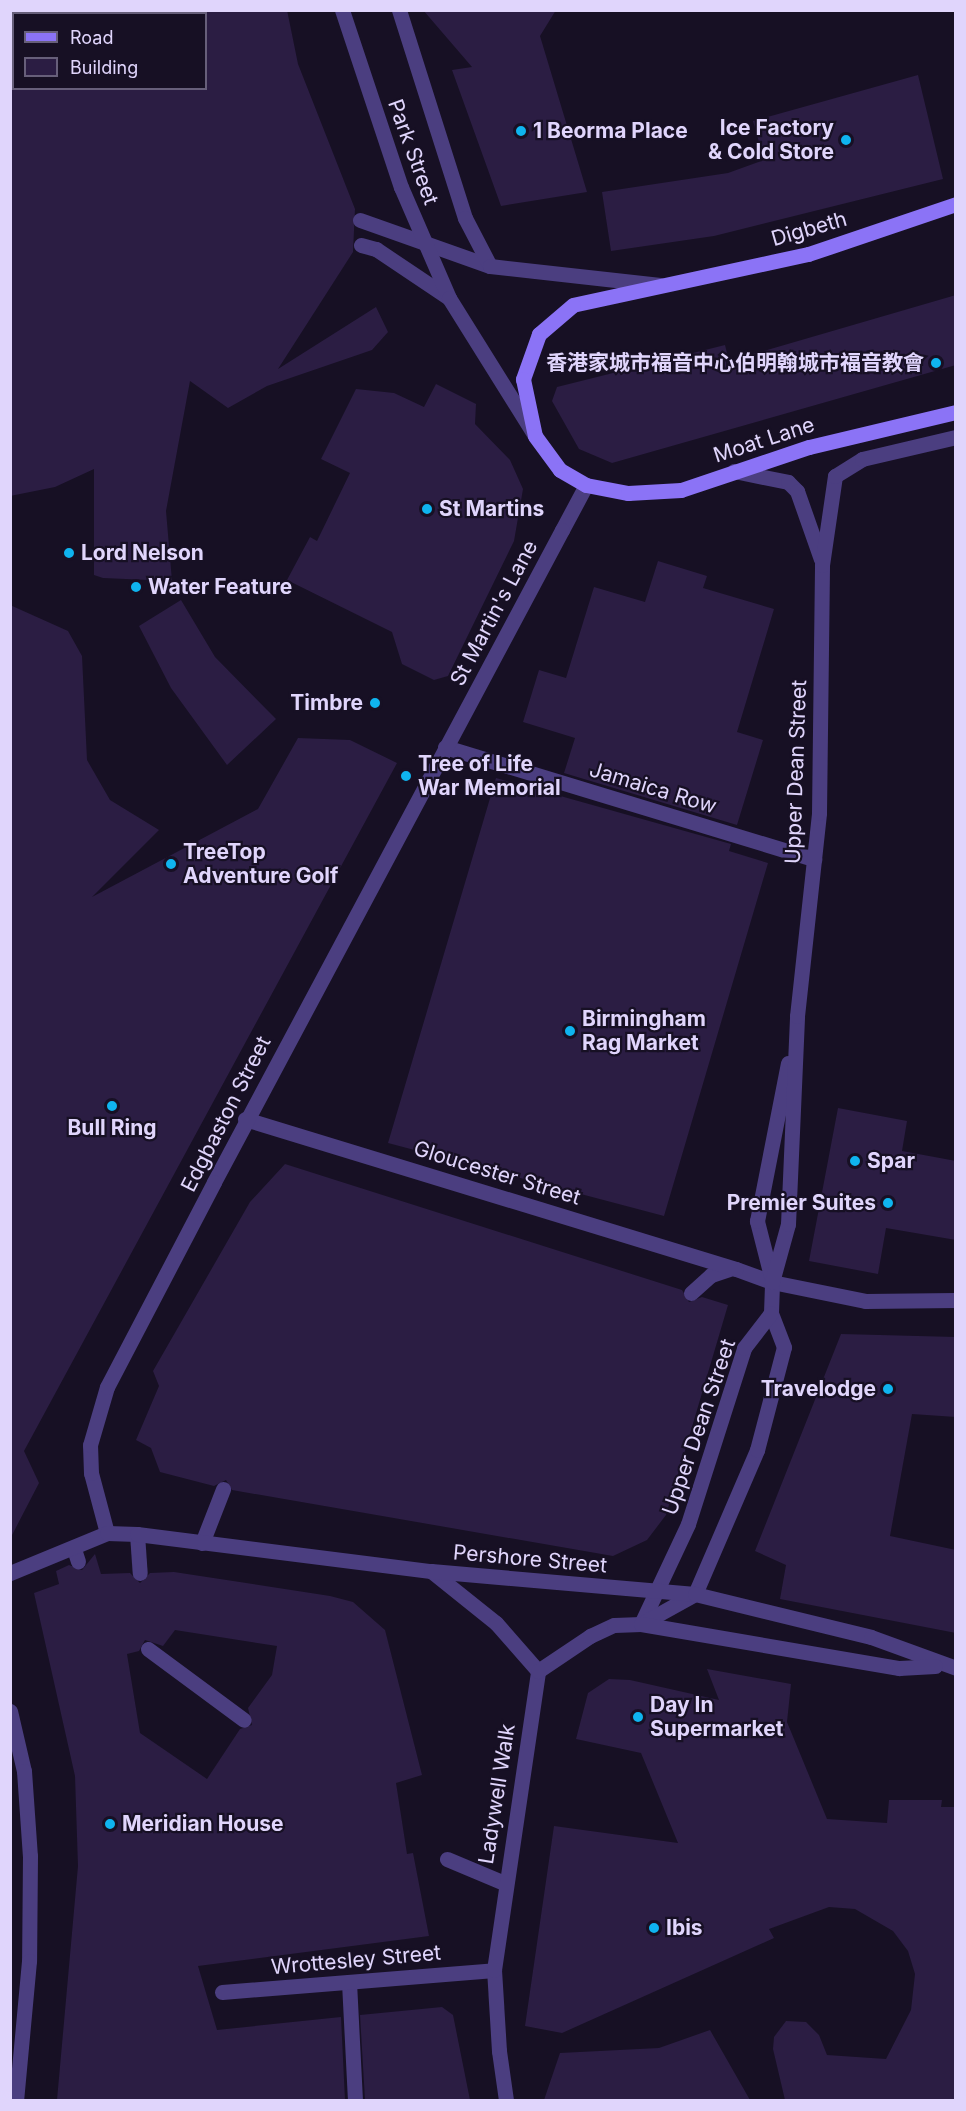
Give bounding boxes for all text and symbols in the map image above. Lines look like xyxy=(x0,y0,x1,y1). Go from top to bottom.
legend xyxy=(12,12,207,90)
text: Road xyxy=(70,27,113,48)
text: Building xyxy=(70,57,138,78)
street label: Park Street xyxy=(382,96,444,208)
place label: Ice Factory & Cold Store xyxy=(708,115,834,165)
place label: 1 Beorma Place xyxy=(533,118,688,144)
marker: 1 Beorma Place xyxy=(514,124,528,138)
marker: Ice Factory & Cold Store xyxy=(839,133,853,147)
street label: Digbeth xyxy=(768,206,850,252)
place label: 香港家城市福音中心伯明翰城市福音教會 xyxy=(546,350,924,376)
marker: 香港家城市福音中心伯明翰城市福音教會 xyxy=(929,356,943,370)
street label: Moat Lane xyxy=(710,412,818,468)
place label: St Martins xyxy=(439,496,544,522)
marker: St Martins xyxy=(420,502,434,516)
street label: St Martin's Lane xyxy=(445,536,543,690)
place label: Lord Nelson xyxy=(81,540,204,566)
marker: Lord Nelson xyxy=(62,546,76,560)
place label: Water Feature xyxy=(148,574,292,600)
marker: Water Feature xyxy=(129,580,143,594)
street label: Upper Dean Street xyxy=(780,679,812,865)
place label: Timbre xyxy=(290,690,363,716)
marker: Timbre xyxy=(368,696,382,710)
place label: Tree of Life War Memorial xyxy=(418,751,561,801)
street label: Jamaica Row xyxy=(586,757,720,819)
marker: Tree of Life War Memorial xyxy=(399,769,413,783)
place label: TreeTop Adventure Golf xyxy=(183,839,338,889)
marker: TreeTop Adventure Golf xyxy=(164,857,178,871)
place label: Birmingham Rag Market xyxy=(582,1006,706,1056)
marker: Birmingham Rag Market xyxy=(563,1024,577,1038)
street label: Edgbaston Street xyxy=(176,1032,276,1196)
marker: Bull Ring xyxy=(105,1099,119,1113)
place label: Bull Ring xyxy=(67,1115,157,1141)
street label: Gloucester Street xyxy=(411,1136,583,1210)
place label: Spar xyxy=(867,1148,915,1174)
marker: Spar xyxy=(848,1154,862,1168)
place label: Premier Suites xyxy=(727,1190,876,1216)
marker: Premier Suites xyxy=(881,1196,895,1210)
street label: Upper Dean Street xyxy=(657,1336,741,1518)
place label: Travelodge xyxy=(761,1376,876,1402)
marker: Travelodge xyxy=(881,1382,895,1396)
street label: Pershore Street xyxy=(452,1540,608,1578)
place label: Day In Supermarket xyxy=(650,1692,783,1742)
marker: Day In Supermarket xyxy=(631,1710,645,1724)
street label: Ladywell Walk xyxy=(473,1722,521,1866)
place label: Meridian House xyxy=(122,1811,284,1837)
marker: Meridian House xyxy=(103,1817,117,1831)
place label: Ibis xyxy=(666,1915,703,1941)
marker: Ibis xyxy=(647,1921,661,1935)
street label: Wrottesley Street xyxy=(270,1940,442,1980)

